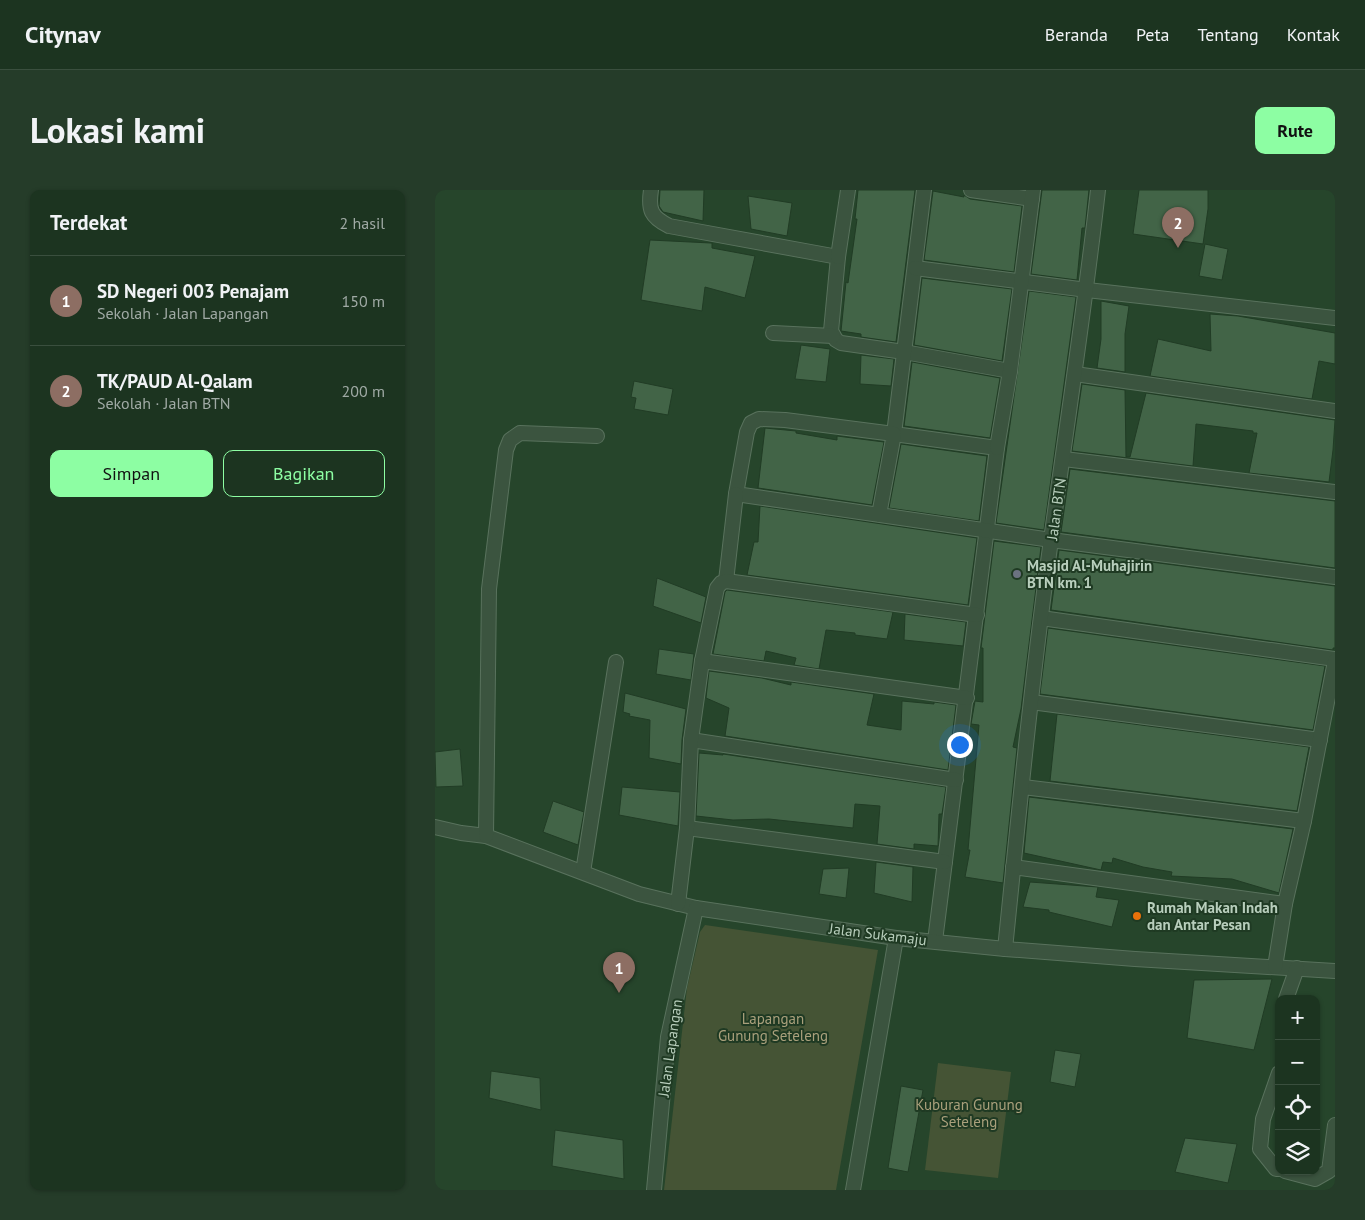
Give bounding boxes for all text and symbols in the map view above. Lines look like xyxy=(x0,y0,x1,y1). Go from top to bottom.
text: Citynav xyxy=(25,19,101,50)
text: Beranda xyxy=(1045,23,1108,46)
text: Peta xyxy=(1136,23,1170,46)
text: Tentang xyxy=(1198,23,1259,46)
text: Kontak xyxy=(1287,23,1340,46)
text: Lokasi kami xyxy=(30,107,205,153)
button: Rute xyxy=(1255,107,1335,154)
pin: 2 xyxy=(1162,207,1194,248)
text: Terdekat xyxy=(50,209,127,236)
text: 2 hasil xyxy=(340,213,385,233)
text: SD Negeri 003 Penajam xyxy=(97,279,289,303)
text: 1 xyxy=(61,291,71,311)
text: 150 m xyxy=(342,291,385,311)
text: Sekolah · Jalan Lapangan xyxy=(97,303,269,323)
text: TK/PAUD Al-Qalam xyxy=(97,369,253,393)
text: 2 xyxy=(61,381,71,401)
text: 200 m xyxy=(342,381,385,401)
text: Sekolah · Jalan BTN xyxy=(97,393,231,413)
button: Simpan xyxy=(50,450,213,497)
button: Bagikan xyxy=(223,450,385,497)
street label: Jalan BTN xyxy=(1042,477,1070,542)
place label: Masjid Al-Muhajirin BTN km. 1 xyxy=(1027,556,1152,592)
marker: Masjid Al-Muhajirin BTN km. 1 xyxy=(1011,568,1023,580)
your location xyxy=(947,732,973,758)
place label: Rumah Makan Indah dan Antar Pesan xyxy=(1147,898,1278,934)
marker: Rumah Makan Indah dan Antar Pesan xyxy=(1131,910,1143,922)
street label: Jalan Sukamaju xyxy=(827,918,928,949)
pin: 1 xyxy=(603,952,635,993)
map controls xyxy=(1275,995,1320,1175)
button: + xyxy=(1275,995,1320,1040)
street label: Jalan Lapangan xyxy=(654,998,686,1099)
park label: Lapangan Gunung Seteleng xyxy=(718,1009,828,1045)
button: − xyxy=(1275,1040,1320,1085)
button: locate xyxy=(1275,1085,1320,1130)
park label: Kuburan Gunung Seteleng xyxy=(915,1095,1023,1131)
button: layers xyxy=(1275,1130,1320,1175)

